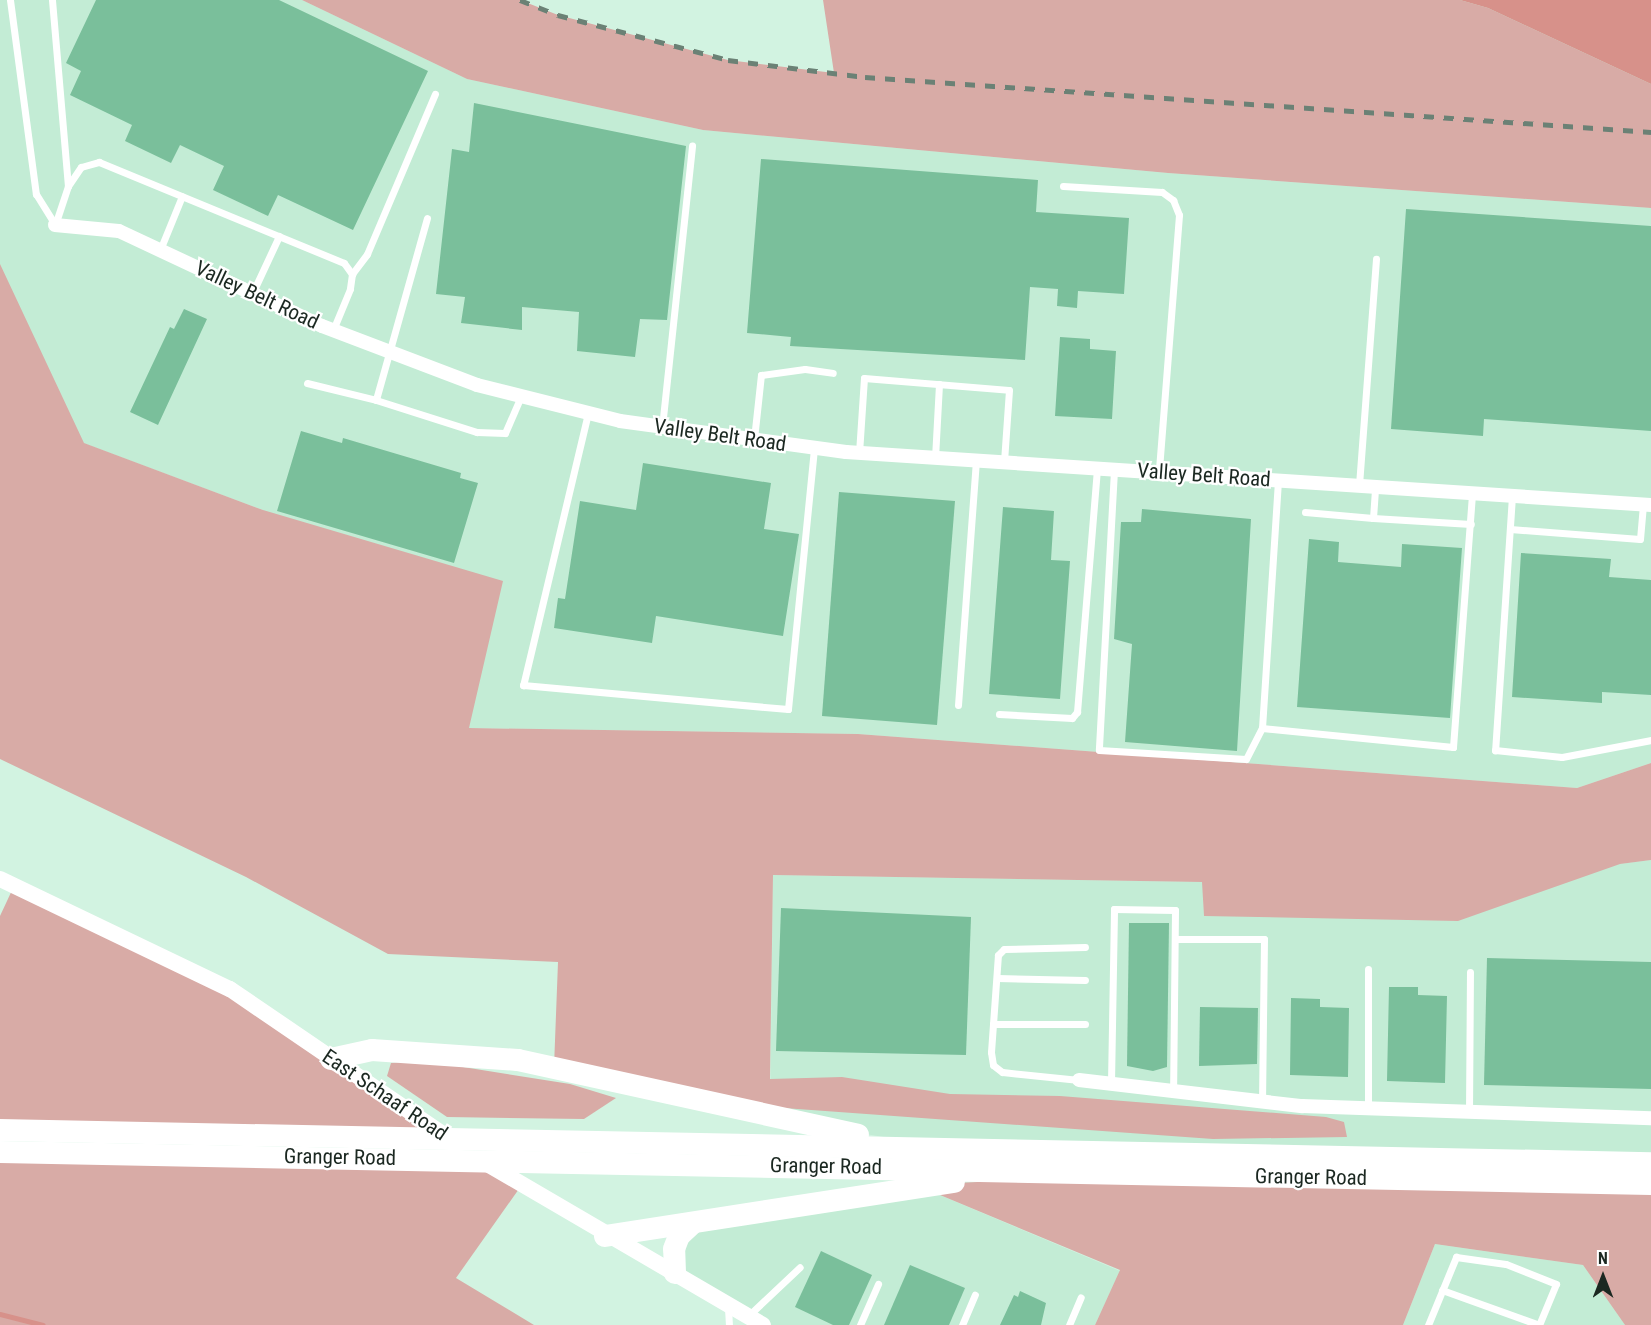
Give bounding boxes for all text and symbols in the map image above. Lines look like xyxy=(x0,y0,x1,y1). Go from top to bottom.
street label: Valley Belt Road xyxy=(191,255,323,335)
street label: Valley Belt Road xyxy=(652,413,788,457)
street label: Valley Belt Road xyxy=(1136,458,1272,492)
street label: East Schaaf Road xyxy=(318,1044,452,1146)
street label: Granger Road xyxy=(284,1143,396,1171)
street label: Granger Road xyxy=(770,1152,882,1180)
street label: Granger Road xyxy=(1255,1163,1367,1191)
north arrow xyxy=(1573,1247,1633,1307)
text: N xyxy=(1598,1249,1608,1268)

